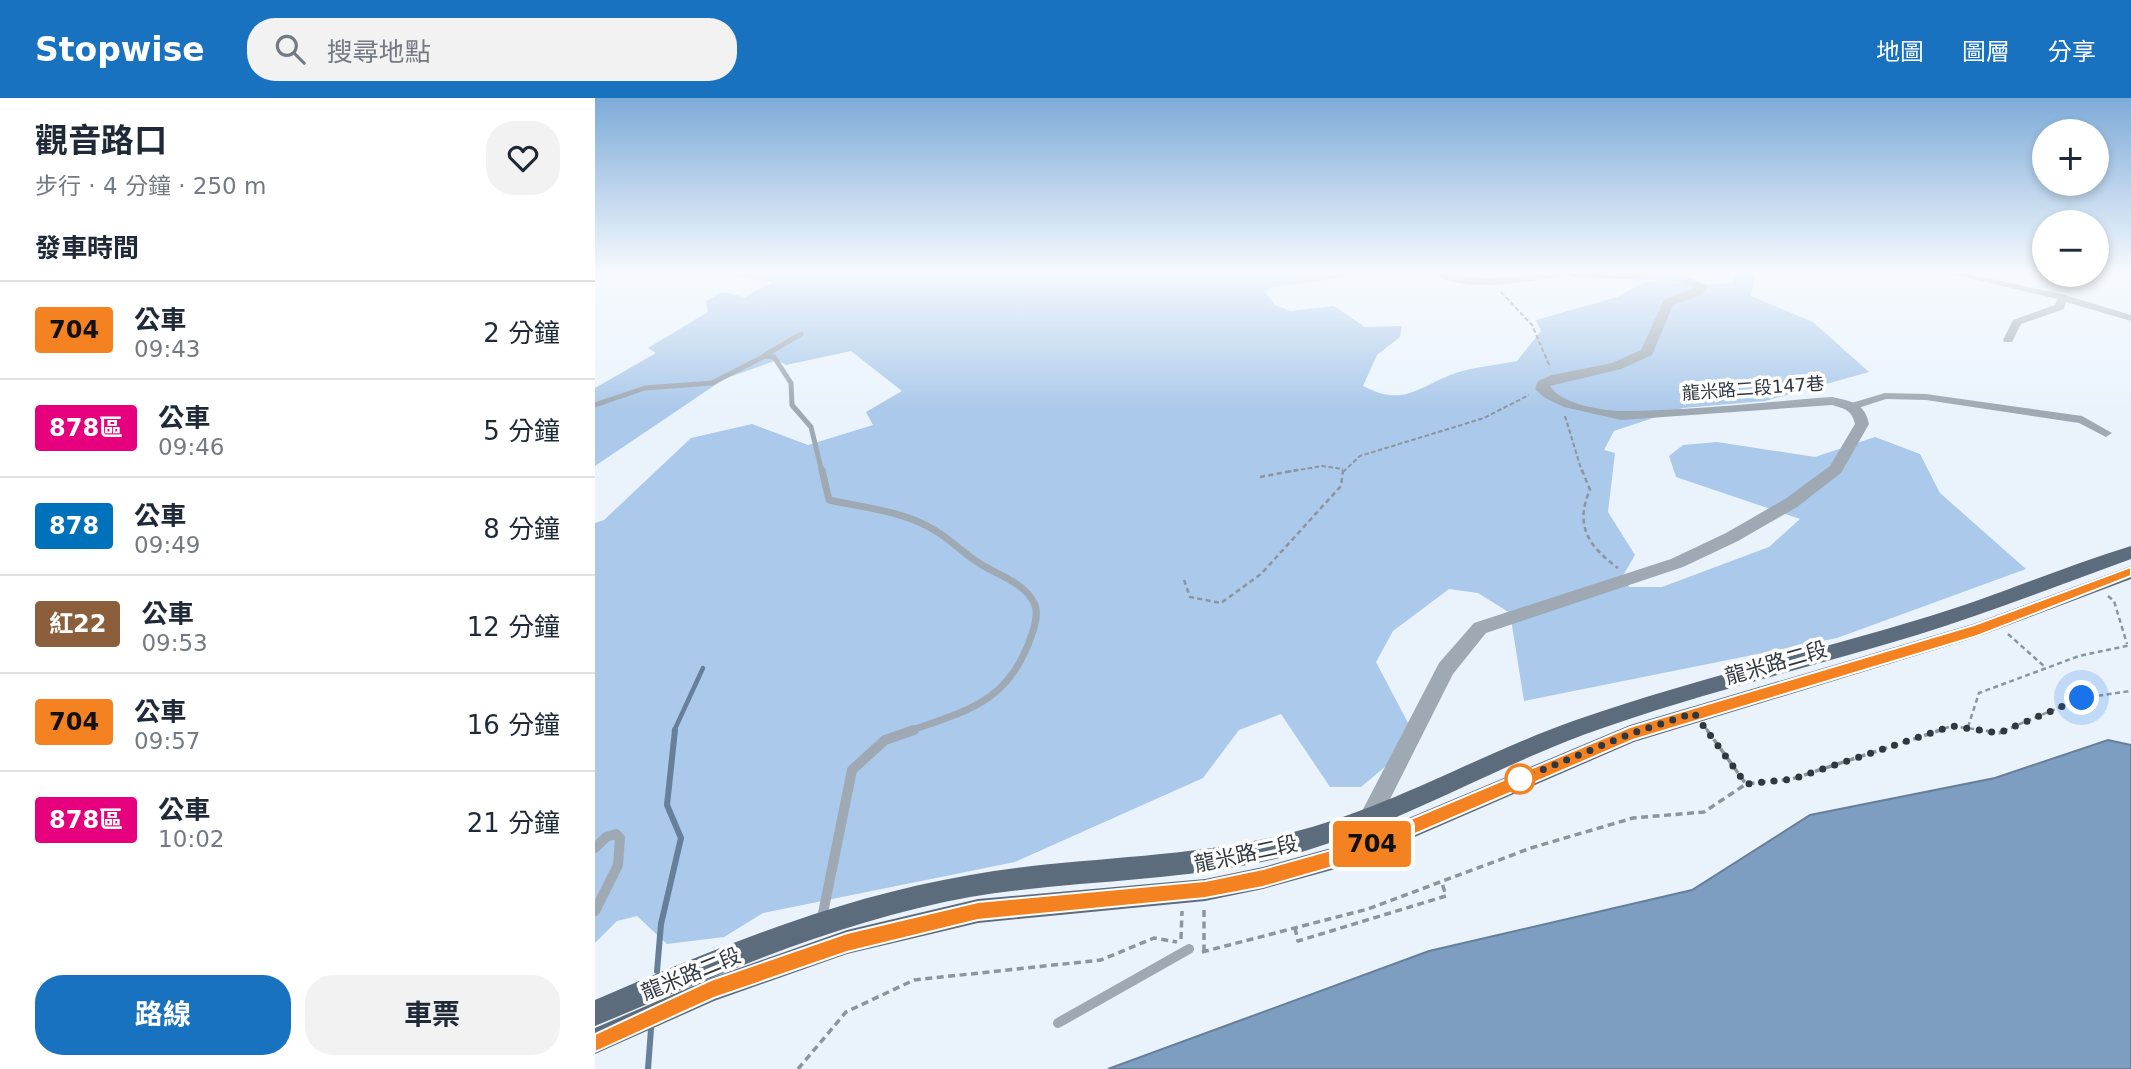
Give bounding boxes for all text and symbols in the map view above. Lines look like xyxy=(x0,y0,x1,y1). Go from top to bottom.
search box xyxy=(247,18,737,81)
text: Stopwise xyxy=(35,30,205,69)
icon: search xyxy=(271,30,309,68)
text: 搜尋地點 xyxy=(327,37,431,67)
text: 地圖 xyxy=(1876,38,1924,66)
text: 圖層 xyxy=(1962,38,2010,66)
text: 分享 xyxy=(2048,38,2096,66)
map controls xyxy=(2032,119,2109,287)
button: + xyxy=(2032,119,2109,196)
text: 觀音路口 xyxy=(35,121,167,160)
button: heart xyxy=(486,121,560,195)
text: 步行 · 4 分鐘 · 250 m xyxy=(35,173,266,199)
button: − xyxy=(2032,210,2109,287)
text: 發車時間 xyxy=(35,233,139,263)
text: 公車 xyxy=(134,305,186,335)
text: 704 xyxy=(49,316,99,344)
text: 2 分鐘 xyxy=(483,318,560,348)
text: 09:43 xyxy=(134,336,200,362)
street label: 龍米路二段147巷 xyxy=(1681,373,1825,403)
text: 公車 xyxy=(158,403,210,433)
text: 878區 xyxy=(49,414,123,442)
text: 5 分鐘 xyxy=(483,416,560,446)
text: 09:46 xyxy=(158,434,224,460)
text: 公車 xyxy=(134,501,186,531)
text: 878 xyxy=(49,512,99,540)
text: 8 分鐘 xyxy=(483,514,560,544)
text: 09:49 xyxy=(134,532,200,558)
text: 公車 xyxy=(141,599,193,629)
text: 紅22 xyxy=(49,610,106,638)
text: 12 分鐘 xyxy=(467,612,560,642)
text: 09:53 xyxy=(141,630,208,656)
street label: 龍米路二段 xyxy=(1722,637,1830,689)
your location xyxy=(2064,680,2099,715)
text: 公車 xyxy=(134,697,186,727)
text: 704 xyxy=(49,708,99,736)
text: 16 分鐘 xyxy=(467,710,560,740)
text: 09:57 xyxy=(134,728,200,754)
unlabelled marker xyxy=(1505,764,1535,794)
text: 公車 xyxy=(158,795,210,825)
text: 878區 xyxy=(49,806,123,834)
text: 21 分鐘 xyxy=(467,808,560,838)
line badge: 704 xyxy=(1332,821,1412,867)
text: 10:02 xyxy=(158,826,224,852)
text: 704 xyxy=(1347,830,1397,858)
street label: 龍米路二段 xyxy=(1192,831,1300,877)
street label: 龍米路二段 xyxy=(638,943,744,1005)
button: 路線 xyxy=(35,975,291,1055)
button: 車票 xyxy=(305,975,560,1055)

